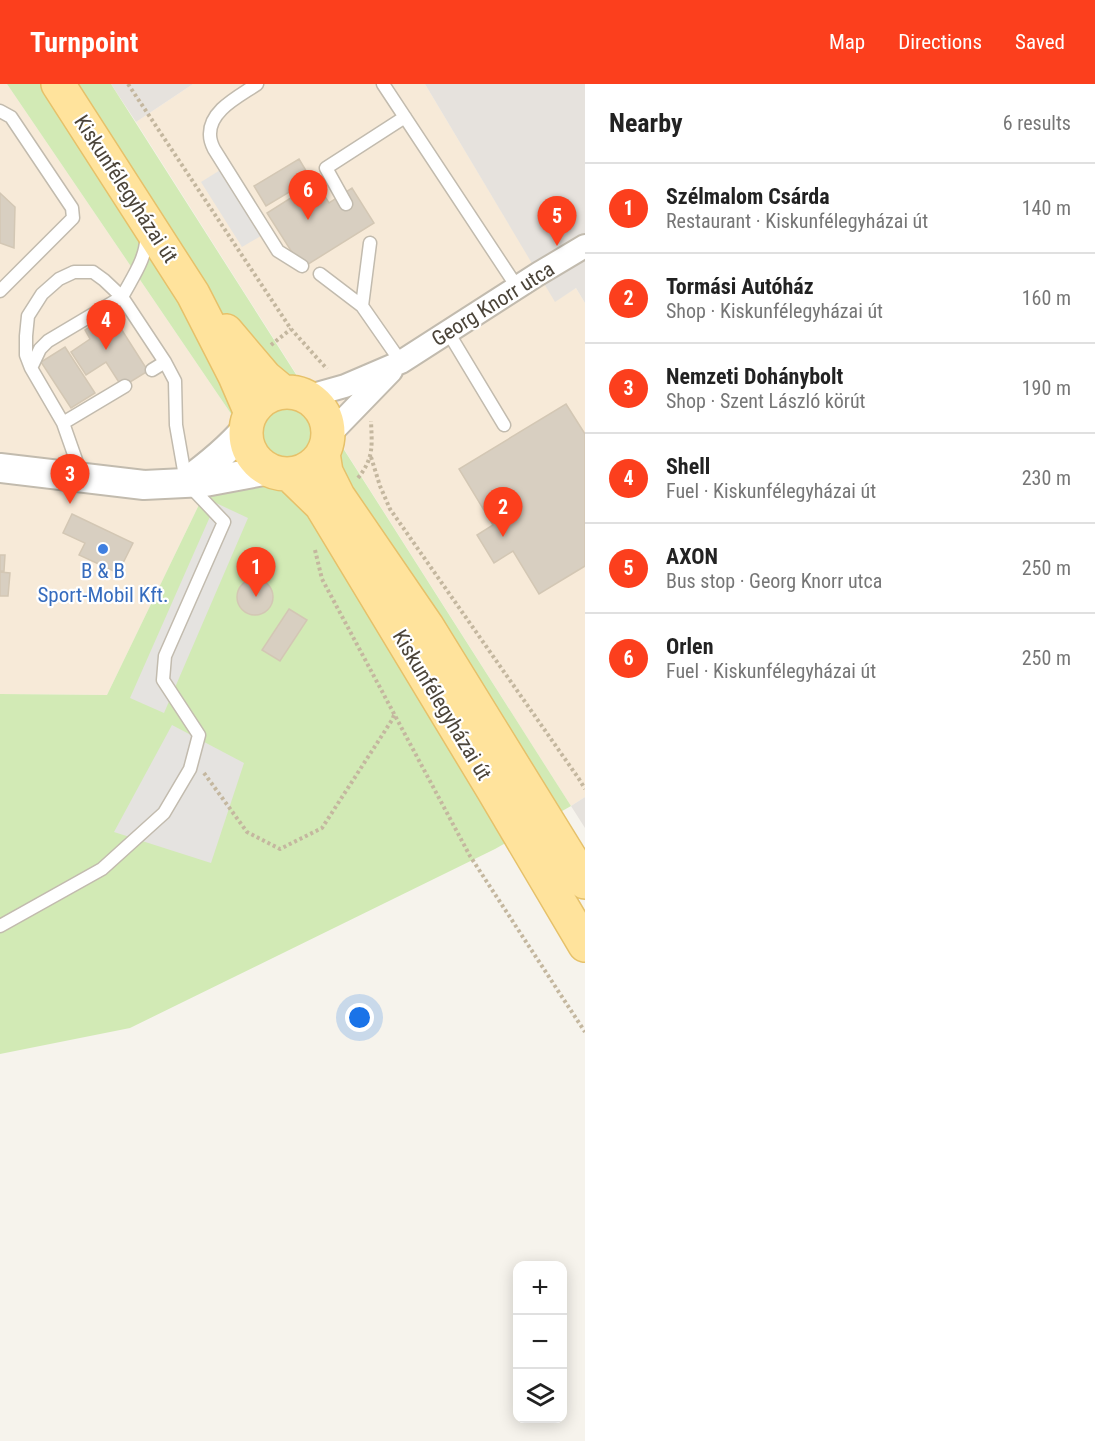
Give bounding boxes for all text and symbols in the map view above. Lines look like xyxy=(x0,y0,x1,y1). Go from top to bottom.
text: Turnpoint xyxy=(30,26,138,59)
text: Map xyxy=(829,30,865,54)
text: Directions xyxy=(898,30,982,54)
text: Saved xyxy=(1015,30,1065,54)
text: Nearby xyxy=(609,108,683,138)
street label: Kiskunfélegyházai út xyxy=(69,111,183,267)
text: 6 results xyxy=(1003,111,1071,135)
pin: 6 xyxy=(288,170,328,220)
text: Szélmalom Csárda xyxy=(666,184,830,209)
pin: 5 xyxy=(538,196,576,246)
text: 1 xyxy=(623,196,634,220)
text: 140 m xyxy=(1022,196,1071,220)
text: Restaurant · Kiskunfélegyházai út xyxy=(666,209,928,233)
street label: Georg Knorr utca xyxy=(427,257,559,351)
text: Tormási Autóház xyxy=(666,274,814,299)
text: 2 xyxy=(623,286,634,310)
text: 160 m xyxy=(1022,286,1071,310)
text: Shop · Kiskunfélegyházai út xyxy=(666,299,883,323)
pin: 4 xyxy=(86,300,126,350)
text: Nemzeti Dohánybolt xyxy=(666,364,843,389)
text: 3 xyxy=(623,376,634,400)
text: 190 m xyxy=(1022,376,1071,400)
text: Shop · Szent László körút xyxy=(666,389,866,413)
pin: 3 xyxy=(50,454,90,504)
text: Shell xyxy=(666,454,710,479)
text: 4 xyxy=(623,466,634,490)
text: 230 m xyxy=(1022,466,1071,490)
text: Fuel · Kiskunfélegyházai út xyxy=(666,479,876,503)
pin: 2 xyxy=(484,488,522,537)
marker: B & B Sport-Mobil Kft. xyxy=(96,542,110,556)
text: AXON xyxy=(666,544,718,569)
pin: 1 xyxy=(236,548,276,597)
text: 5 xyxy=(623,556,634,580)
text: 250 m xyxy=(1022,556,1071,580)
place label: B & B Sport-Mobil Kft. xyxy=(37,559,169,607)
text: Bus stop · Georg Knorr utca xyxy=(666,569,882,593)
street label: Kiskunfélegyházai út xyxy=(388,625,496,785)
text: Orlen xyxy=(666,634,713,659)
text: 6 xyxy=(623,646,634,670)
text: 250 m xyxy=(1022,646,1071,670)
text: Fuel · Kiskunfélegyházai út xyxy=(666,659,876,683)
your location xyxy=(345,1003,374,1032)
map controls xyxy=(513,1261,567,1423)
button: + xyxy=(513,1261,567,1315)
button: − xyxy=(513,1315,567,1369)
button: layers xyxy=(513,1369,567,1423)

